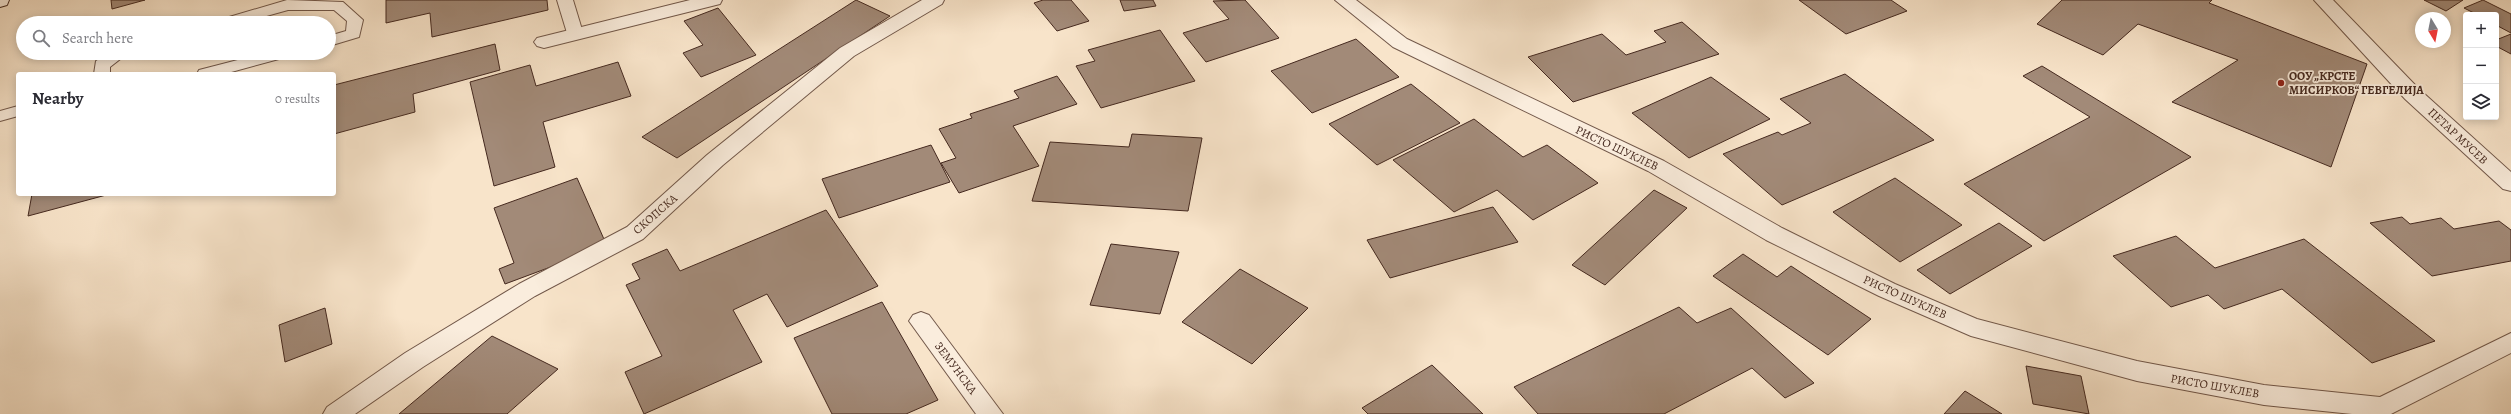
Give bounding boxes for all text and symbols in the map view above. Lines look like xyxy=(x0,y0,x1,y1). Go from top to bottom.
north arrow xyxy=(2415,12,2451,48)
map controls xyxy=(2463,12,2499,120)
button: + xyxy=(2463,12,2499,48)
search box xyxy=(16,16,336,60)
icon: search xyxy=(30,27,52,49)
text: Search here xyxy=(62,28,133,48)
button: − xyxy=(2463,48,2499,84)
place label: ООУ „КРСТЕ МИСИРКОВ“ ГЕВГЕЛИЈА xyxy=(2289,68,2424,98)
marker: ООУ „КРСТЕ МИСИРКОВ“ ГЕВГЕЛИЈА xyxy=(2276,78,2286,88)
button: layers xyxy=(2463,84,2499,120)
text: Nearby xyxy=(32,87,83,110)
text: 0 results xyxy=(275,90,320,107)
street label: ПЕТАР МУСЕВ xyxy=(2425,104,2491,168)
street label: РИСТО ШУКЛЕВ xyxy=(1573,122,1661,174)
street label: СКОПСКА xyxy=(629,190,681,238)
street label: РИСТО ШУКЛЕВ xyxy=(1861,271,1949,323)
street label: ЗЕМУНСКА xyxy=(931,339,982,398)
street label: РИСТО ШУКЛЕВ xyxy=(2169,370,2261,402)

